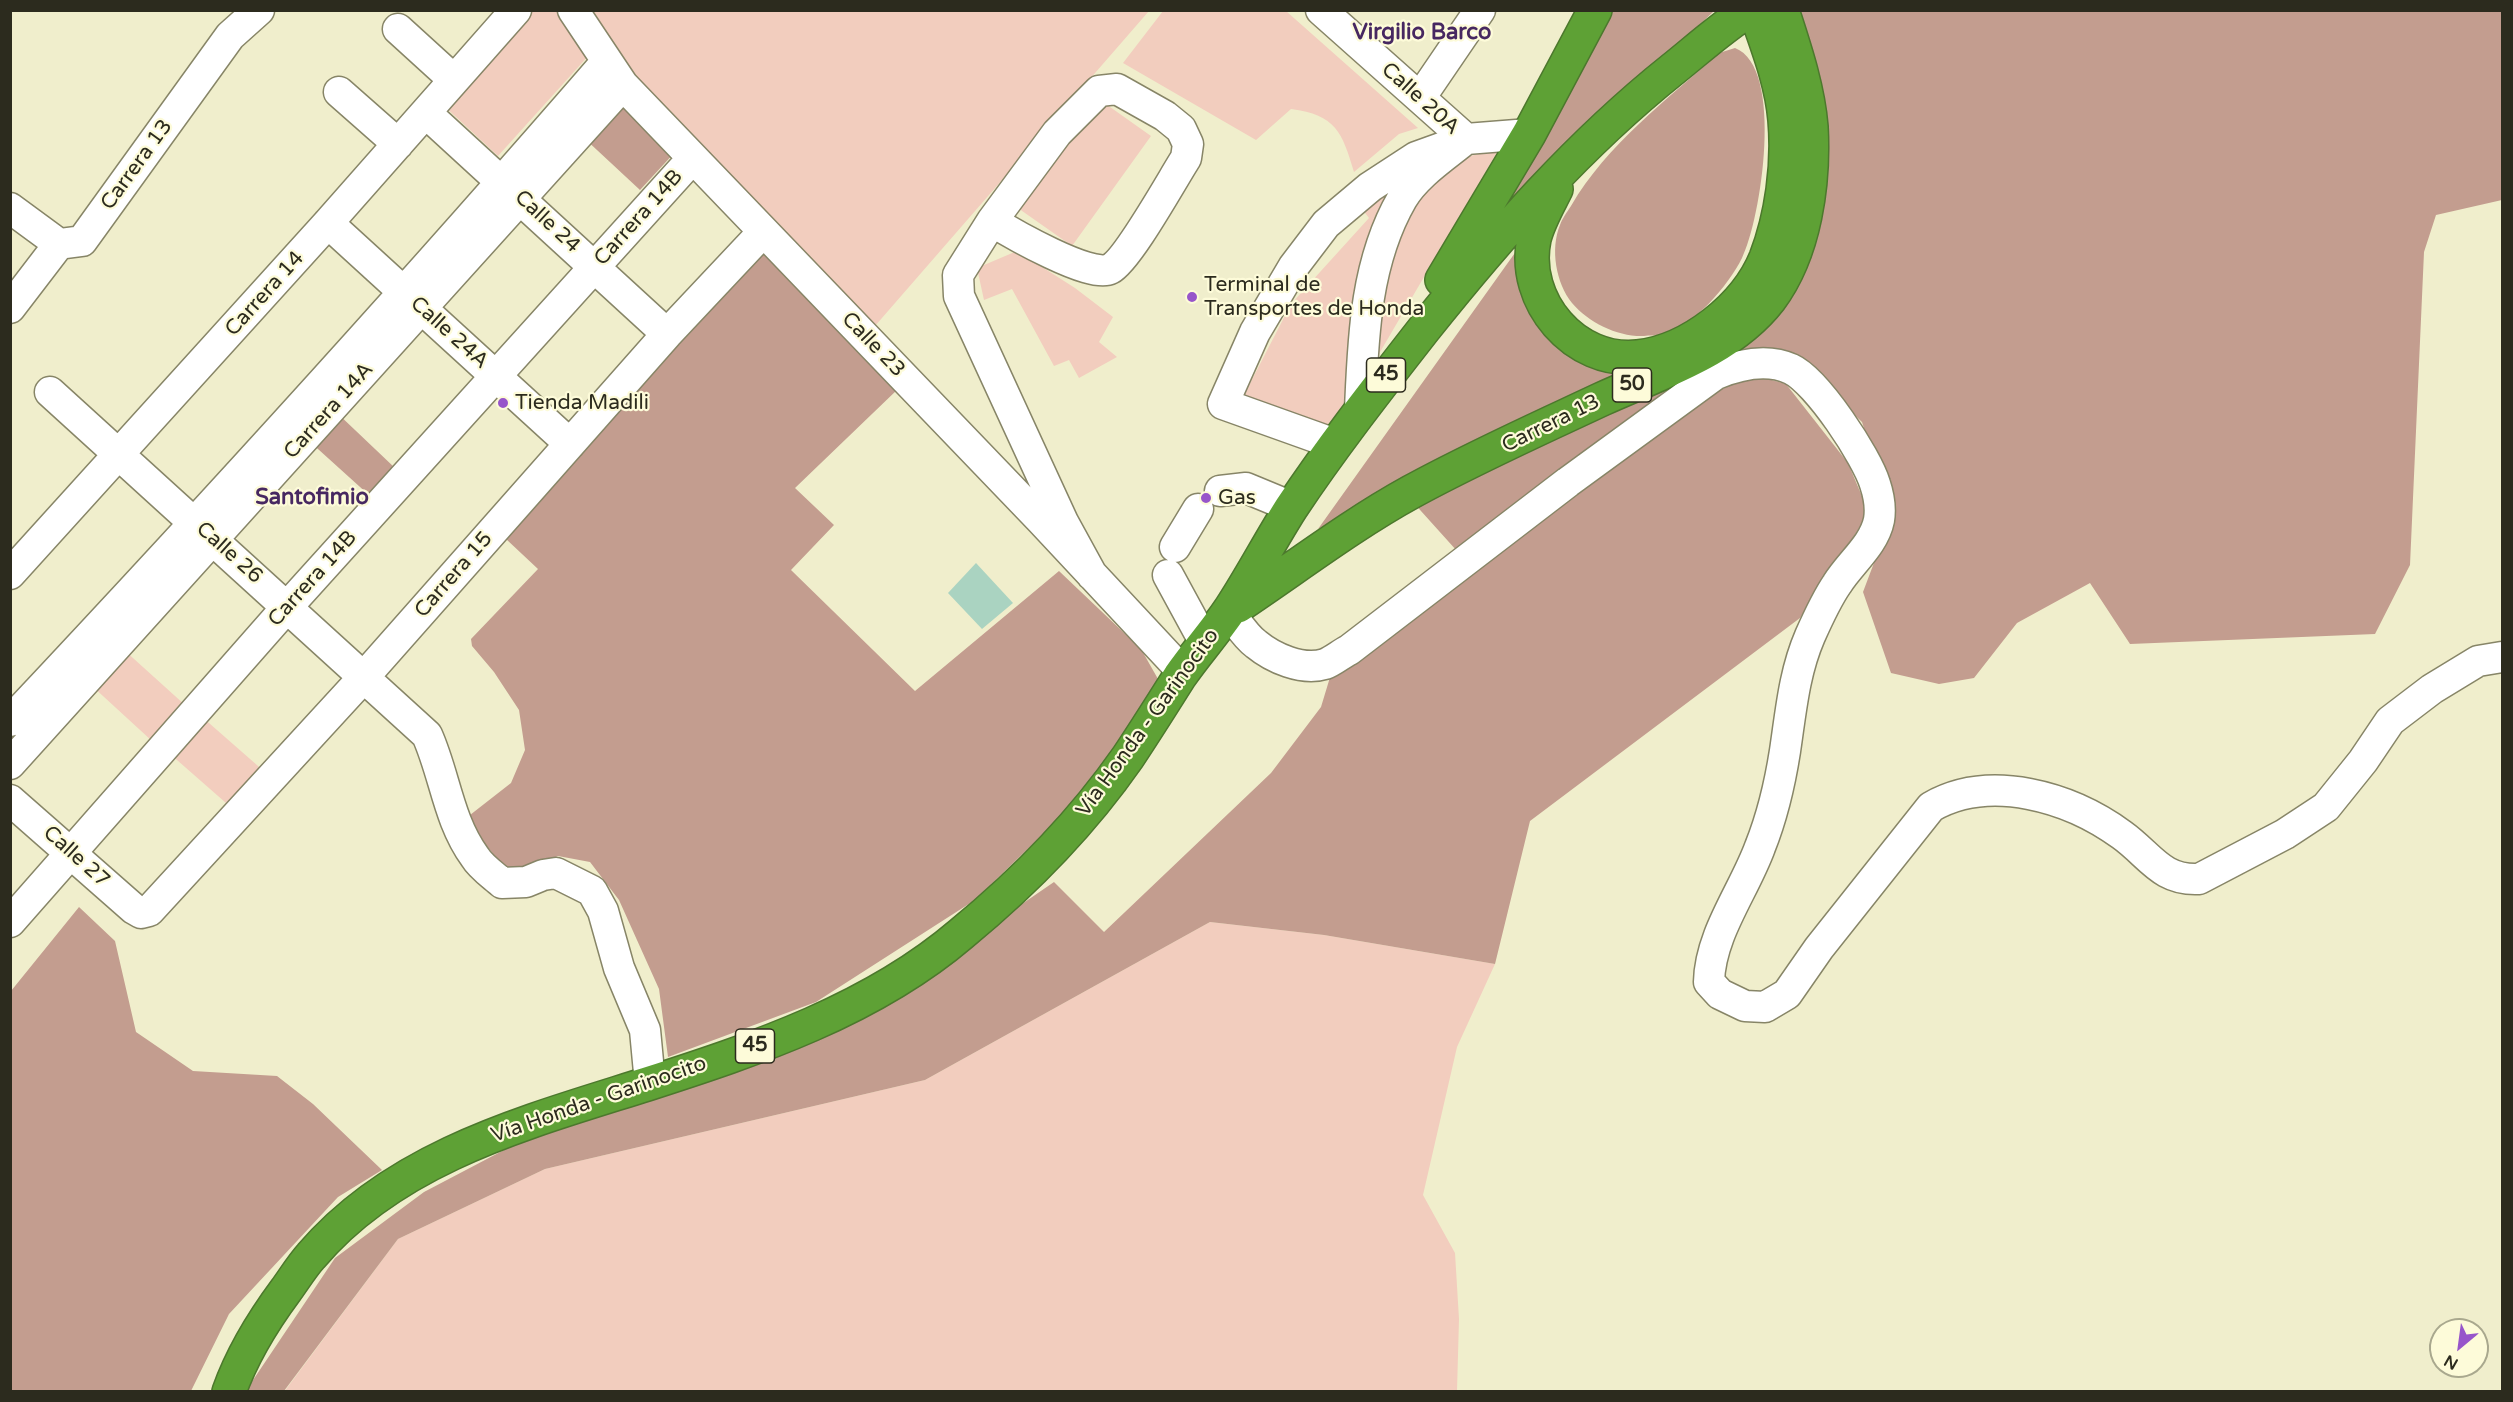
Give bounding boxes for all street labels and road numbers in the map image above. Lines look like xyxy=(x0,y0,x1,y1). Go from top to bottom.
street label: Calle 20A xyxy=(1376,57,1464,141)
street label: Carrera 13 xyxy=(96,115,178,215)
street label: Carrera 14B xyxy=(589,165,689,271)
street label: Calle 24 xyxy=(509,185,585,259)
street label: Carrera 14 xyxy=(220,246,310,342)
street label: Calle 24A xyxy=(405,291,493,375)
street label: Calle 23 xyxy=(836,307,910,383)
street label: Carrera 14A xyxy=(279,357,379,465)
road number: 45 xyxy=(1366,358,1406,392)
road number: 50 xyxy=(1612,368,1652,402)
street label: Carrera 13 xyxy=(1498,389,1604,459)
street label: Calle 26 xyxy=(191,517,267,589)
street label: Carrera 14B xyxy=(263,526,363,632)
street label: Carrera 15 xyxy=(410,527,498,623)
street label: Vía Honda - Garinocito xyxy=(1071,624,1225,822)
street label: Calle 27 xyxy=(38,821,114,893)
road number: 45 xyxy=(736,1029,774,1063)
street label: Vía Honda - Garinocito xyxy=(488,1051,710,1149)

